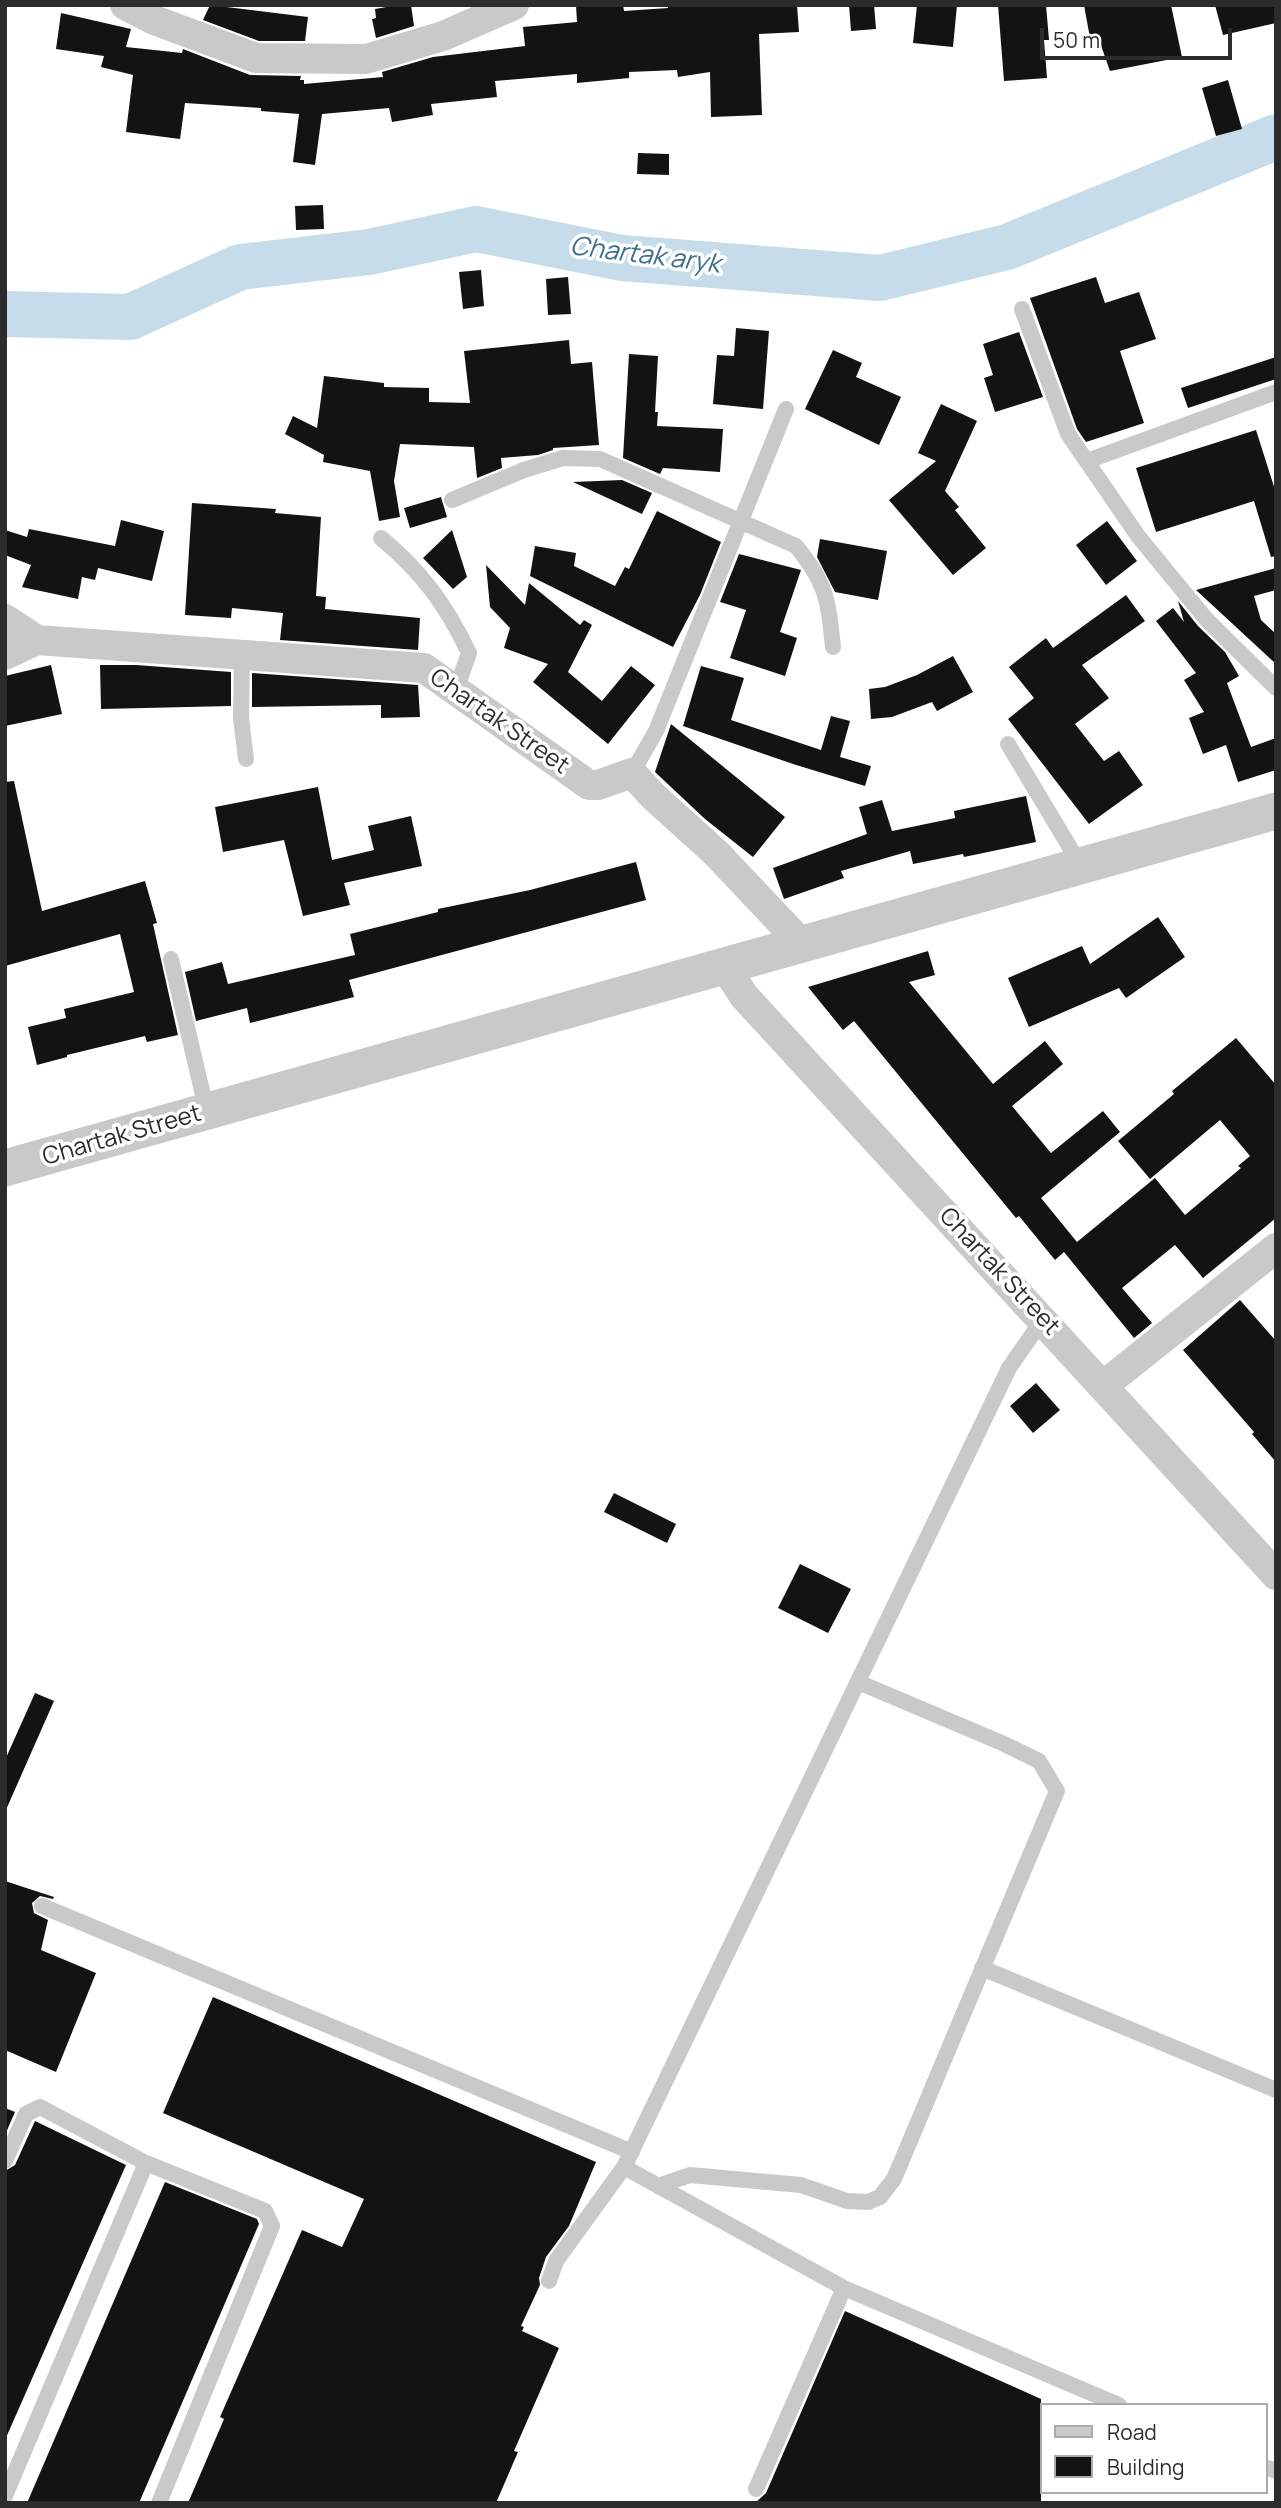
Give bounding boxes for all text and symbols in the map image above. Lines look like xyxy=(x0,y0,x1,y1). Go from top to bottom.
scale bar xyxy=(1043,14,1236,58)
text: 50 m xyxy=(1053,26,1100,54)
water label: Chartak aryk xyxy=(568,231,722,281)
street label: Chartak Street xyxy=(424,663,574,781)
street label: Chartak Street xyxy=(39,1100,205,1172)
street label: Chartak Street xyxy=(933,1202,1065,1342)
legend xyxy=(1040,2403,1267,2494)
text: Road xyxy=(1107,2418,1157,2446)
text: Building xyxy=(1107,2453,1184,2481)

